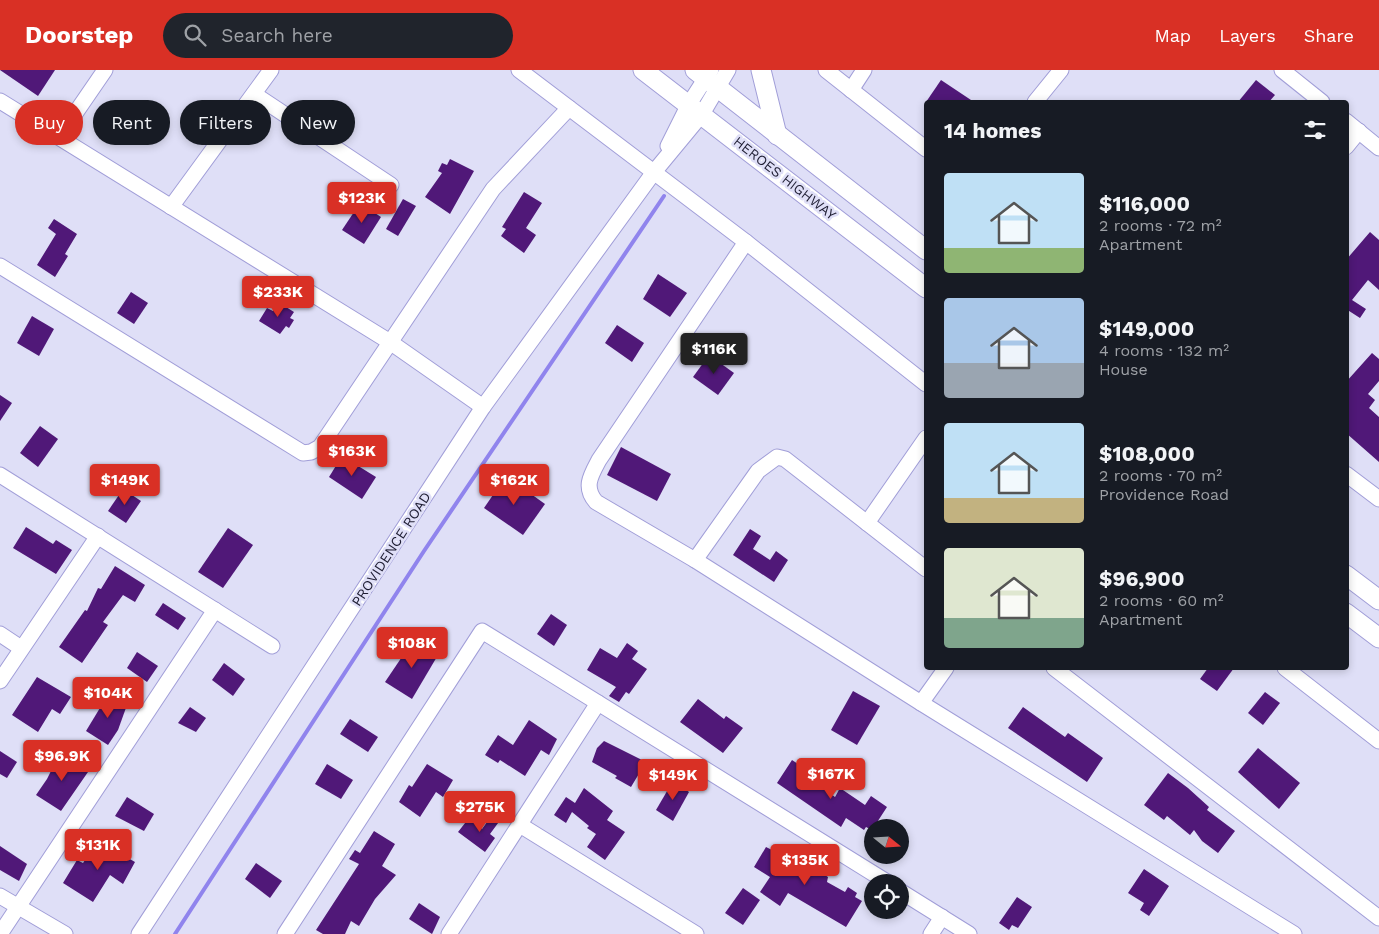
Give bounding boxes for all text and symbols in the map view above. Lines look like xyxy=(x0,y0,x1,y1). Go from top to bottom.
search box xyxy=(163,13,513,58)
text: Doorstep xyxy=(25,21,133,49)
icon: search xyxy=(181,21,209,49)
text: Search here xyxy=(221,24,333,47)
text: Map xyxy=(1154,25,1191,46)
text: Layers xyxy=(1219,25,1276,46)
text: Share xyxy=(1304,25,1354,46)
chip: Buy xyxy=(15,100,83,145)
chip: Rent xyxy=(93,100,170,145)
chip: Filters xyxy=(180,100,271,145)
chip: New xyxy=(281,100,355,145)
icon: filters xyxy=(1301,116,1329,144)
text: 14 homes xyxy=(944,118,1041,143)
street label: HEROES HIGHWAY xyxy=(731,133,839,223)
pin: $123K xyxy=(327,182,397,224)
text: $123K xyxy=(338,188,386,207)
text: $116,000 xyxy=(1099,191,1190,216)
icon: home xyxy=(984,193,1044,253)
text: 2 rooms · 72 m² xyxy=(1099,216,1222,235)
text: Apartment xyxy=(1099,235,1182,254)
pin: $233K xyxy=(243,276,313,318)
text: $233K xyxy=(253,282,303,301)
text: $149,000 xyxy=(1099,316,1194,341)
icon: home xyxy=(984,318,1044,378)
pin: $116K xyxy=(679,332,749,375)
text: $116K xyxy=(692,339,737,358)
text: 4 rooms · 132 m² xyxy=(1099,341,1229,360)
text: House xyxy=(1099,360,1148,379)
pin: $163K xyxy=(317,434,387,477)
text: $163K xyxy=(328,441,376,460)
text: $108,000 xyxy=(1099,441,1195,466)
icon: home xyxy=(984,443,1044,503)
pin: $149K xyxy=(90,464,160,506)
pin: $162K xyxy=(479,464,549,506)
text: 2 rooms · 70 m² xyxy=(1099,466,1222,485)
text: $149K xyxy=(101,470,149,489)
text: $162K xyxy=(490,470,538,489)
text: Providence Road xyxy=(1099,485,1229,504)
street label: PROVIDENCE ROAD xyxy=(348,489,434,609)
text: $96,900 xyxy=(1099,566,1184,591)
icon: home xyxy=(984,568,1044,628)
text: 2 rooms · 60 m² xyxy=(1099,591,1224,610)
text: Apartment xyxy=(1099,610,1182,629)
pin: $108K xyxy=(377,626,447,669)
text: $108K xyxy=(388,633,436,652)
pin: $104K xyxy=(73,676,143,719)
text: $104K xyxy=(84,683,132,702)
pin: $96.9K xyxy=(21,740,103,782)
text: $96.9K xyxy=(34,746,90,765)
pin: $149K xyxy=(638,758,708,801)
pin: $167K xyxy=(796,758,866,800)
text: $167K xyxy=(807,764,855,783)
text: $149K xyxy=(649,765,697,784)
pin: $275K xyxy=(445,790,515,833)
text: $275K xyxy=(455,797,505,816)
north arrow xyxy=(864,819,909,864)
map controls xyxy=(864,819,909,919)
pin: $131K xyxy=(63,828,133,871)
text: $131K xyxy=(76,835,120,854)
pin: $135K xyxy=(770,844,840,886)
text: $135K xyxy=(781,850,829,869)
button: locate xyxy=(864,874,909,919)

